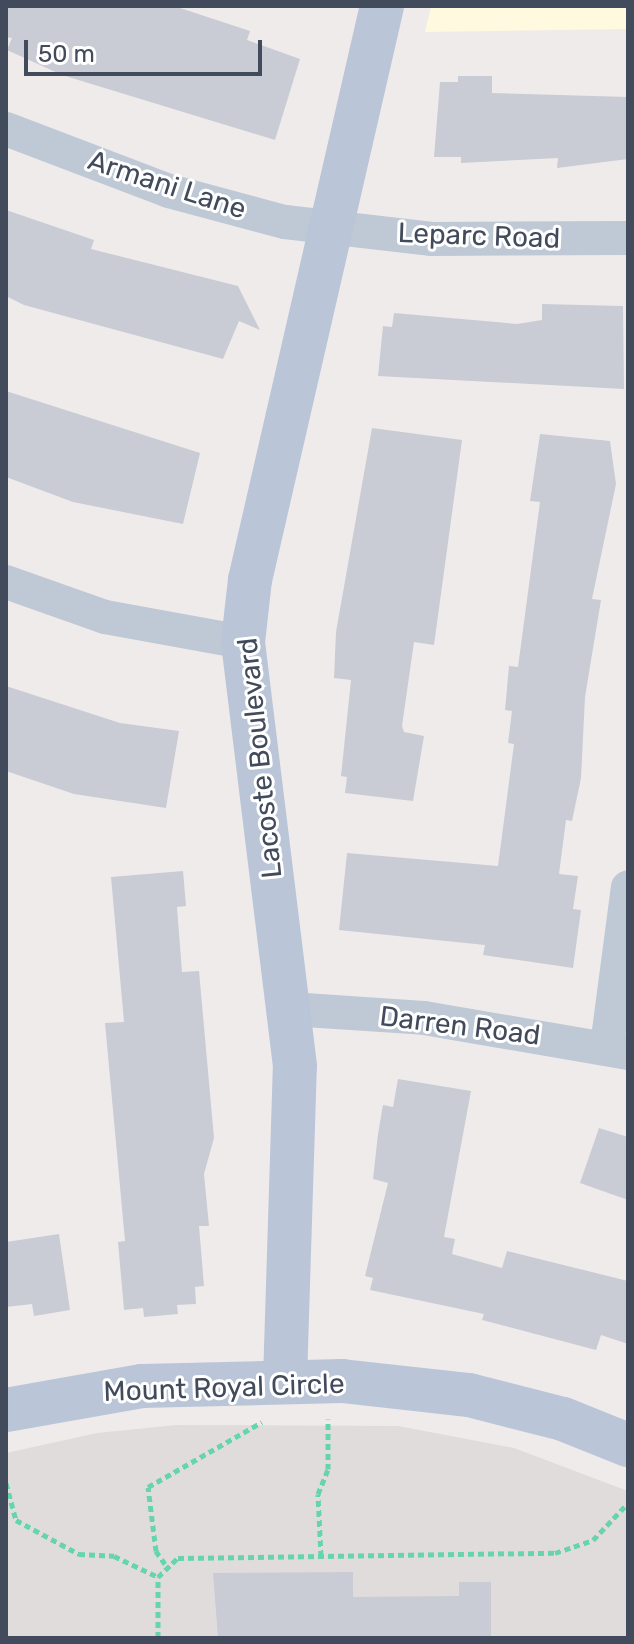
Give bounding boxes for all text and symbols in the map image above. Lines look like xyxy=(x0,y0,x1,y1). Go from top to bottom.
scale bar xyxy=(28,24,266,74)
text: 50 m xyxy=(38,40,95,68)
street label: Armani Lane xyxy=(84,144,250,226)
street label: Leparc Road xyxy=(397,216,561,256)
street label: Lacoste Boulevard xyxy=(231,636,289,880)
street label: Darren Road xyxy=(378,999,542,1053)
street label: Mount Royal Circle xyxy=(103,1367,345,1409)

